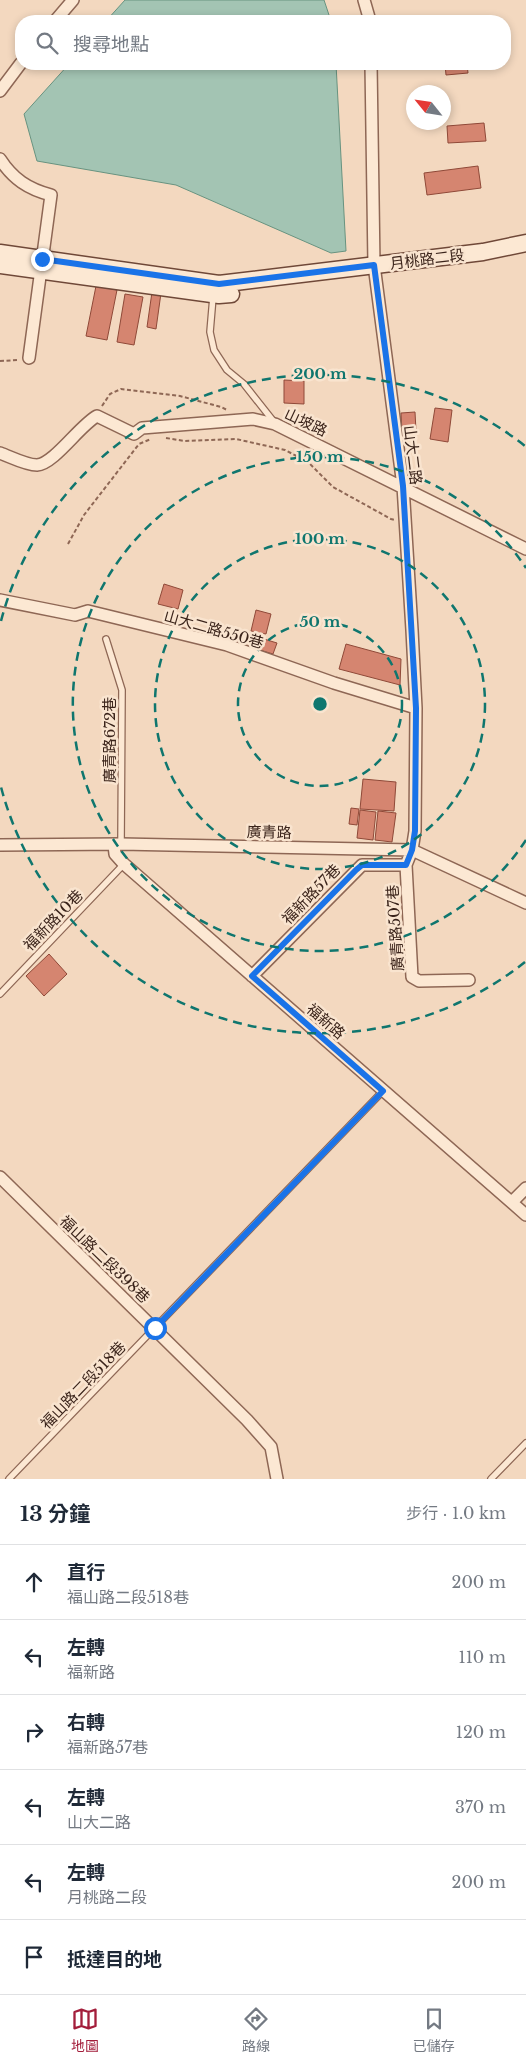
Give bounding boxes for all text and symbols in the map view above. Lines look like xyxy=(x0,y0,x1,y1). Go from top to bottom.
search box xyxy=(15,15,511,70)
icon: search xyxy=(33,29,61,57)
text: 搜尋地點 xyxy=(73,33,149,56)
north arrow xyxy=(406,85,451,130)
street label: 月桃路二段 xyxy=(389,245,465,273)
route end xyxy=(31,248,54,271)
text: 200 m xyxy=(294,364,347,383)
street label: 山坡路 xyxy=(282,404,330,440)
street label: 山大二路 xyxy=(400,424,426,486)
text: 150 m xyxy=(296,447,344,466)
text: 100 m xyxy=(295,529,345,548)
street label: 山大二路550巷 xyxy=(162,606,266,652)
text: 50 m xyxy=(300,612,341,631)
centre of rings xyxy=(311,695,329,713)
street label: 廣青路672巷 xyxy=(100,697,119,783)
street label: 廣青路 xyxy=(246,822,292,842)
street label: 福新路57巷 xyxy=(278,860,344,928)
street label: 廣青路507巷 xyxy=(382,884,408,972)
street label: 福新路10巷 xyxy=(19,886,87,954)
street label: 福新路 xyxy=(303,999,349,1043)
street label: 福山路二段398巷 xyxy=(56,1211,154,1307)
route start xyxy=(144,1317,167,1340)
street label: 福山路二段518巷 xyxy=(36,1337,130,1433)
text: 13 分鐘 xyxy=(20,1501,90,1527)
text: 步行 · 1.0 km xyxy=(406,1503,506,1523)
text: 直行 xyxy=(67,1561,105,1584)
icon: ahead xyxy=(20,1568,48,1596)
text: 200 m xyxy=(452,1572,506,1592)
text: 福山路二段518巷 xyxy=(67,1587,189,1607)
text: 左轉 xyxy=(67,1636,105,1659)
icon: left xyxy=(20,1643,48,1671)
text: 110 m xyxy=(459,1647,506,1667)
text: 福新路 xyxy=(67,1662,115,1682)
text: 右轉 xyxy=(67,1711,105,1734)
icon: right xyxy=(20,1718,48,1746)
text: 120 m xyxy=(456,1722,506,1742)
text: 福新路57巷 xyxy=(67,1737,148,1757)
text: 左轉 xyxy=(67,1786,105,1809)
icon: left xyxy=(20,1793,48,1821)
text: 370 m xyxy=(455,1797,506,1817)
text: 山大二路 xyxy=(67,1812,131,1832)
text: 左轉 xyxy=(67,1861,105,1884)
icon: left xyxy=(20,1868,48,1896)
text: 200 m xyxy=(452,1872,506,1892)
text: 月桃路二段 xyxy=(67,1887,147,1907)
icon: arrive xyxy=(20,1943,48,1971)
text: 抵達目的地 xyxy=(67,1948,162,1971)
tab: 地圖 xyxy=(71,2005,99,2055)
tab: 路線 xyxy=(242,2005,270,2055)
tab: 已儲存 xyxy=(413,2005,455,2055)

